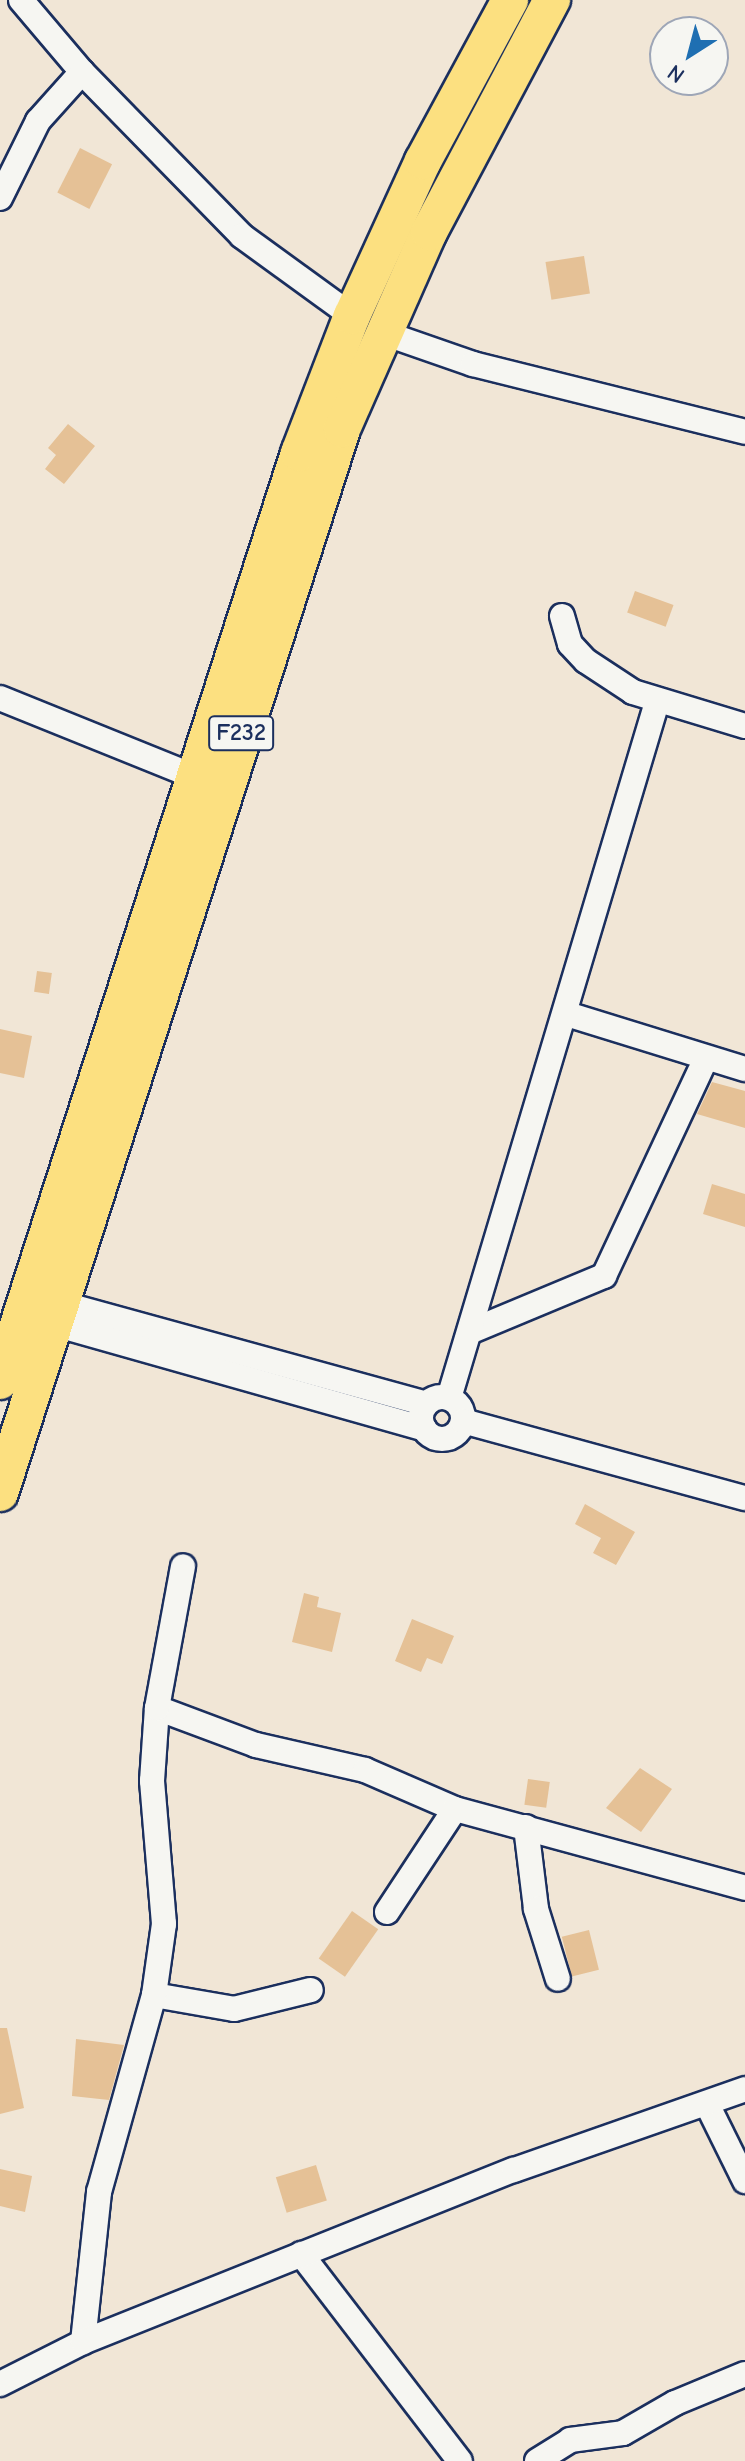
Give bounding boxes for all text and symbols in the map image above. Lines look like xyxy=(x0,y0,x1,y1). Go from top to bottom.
north arrow xyxy=(649,16,729,96)
text: N xyxy=(663,59,690,89)
road number: F232 xyxy=(207,713,275,753)

